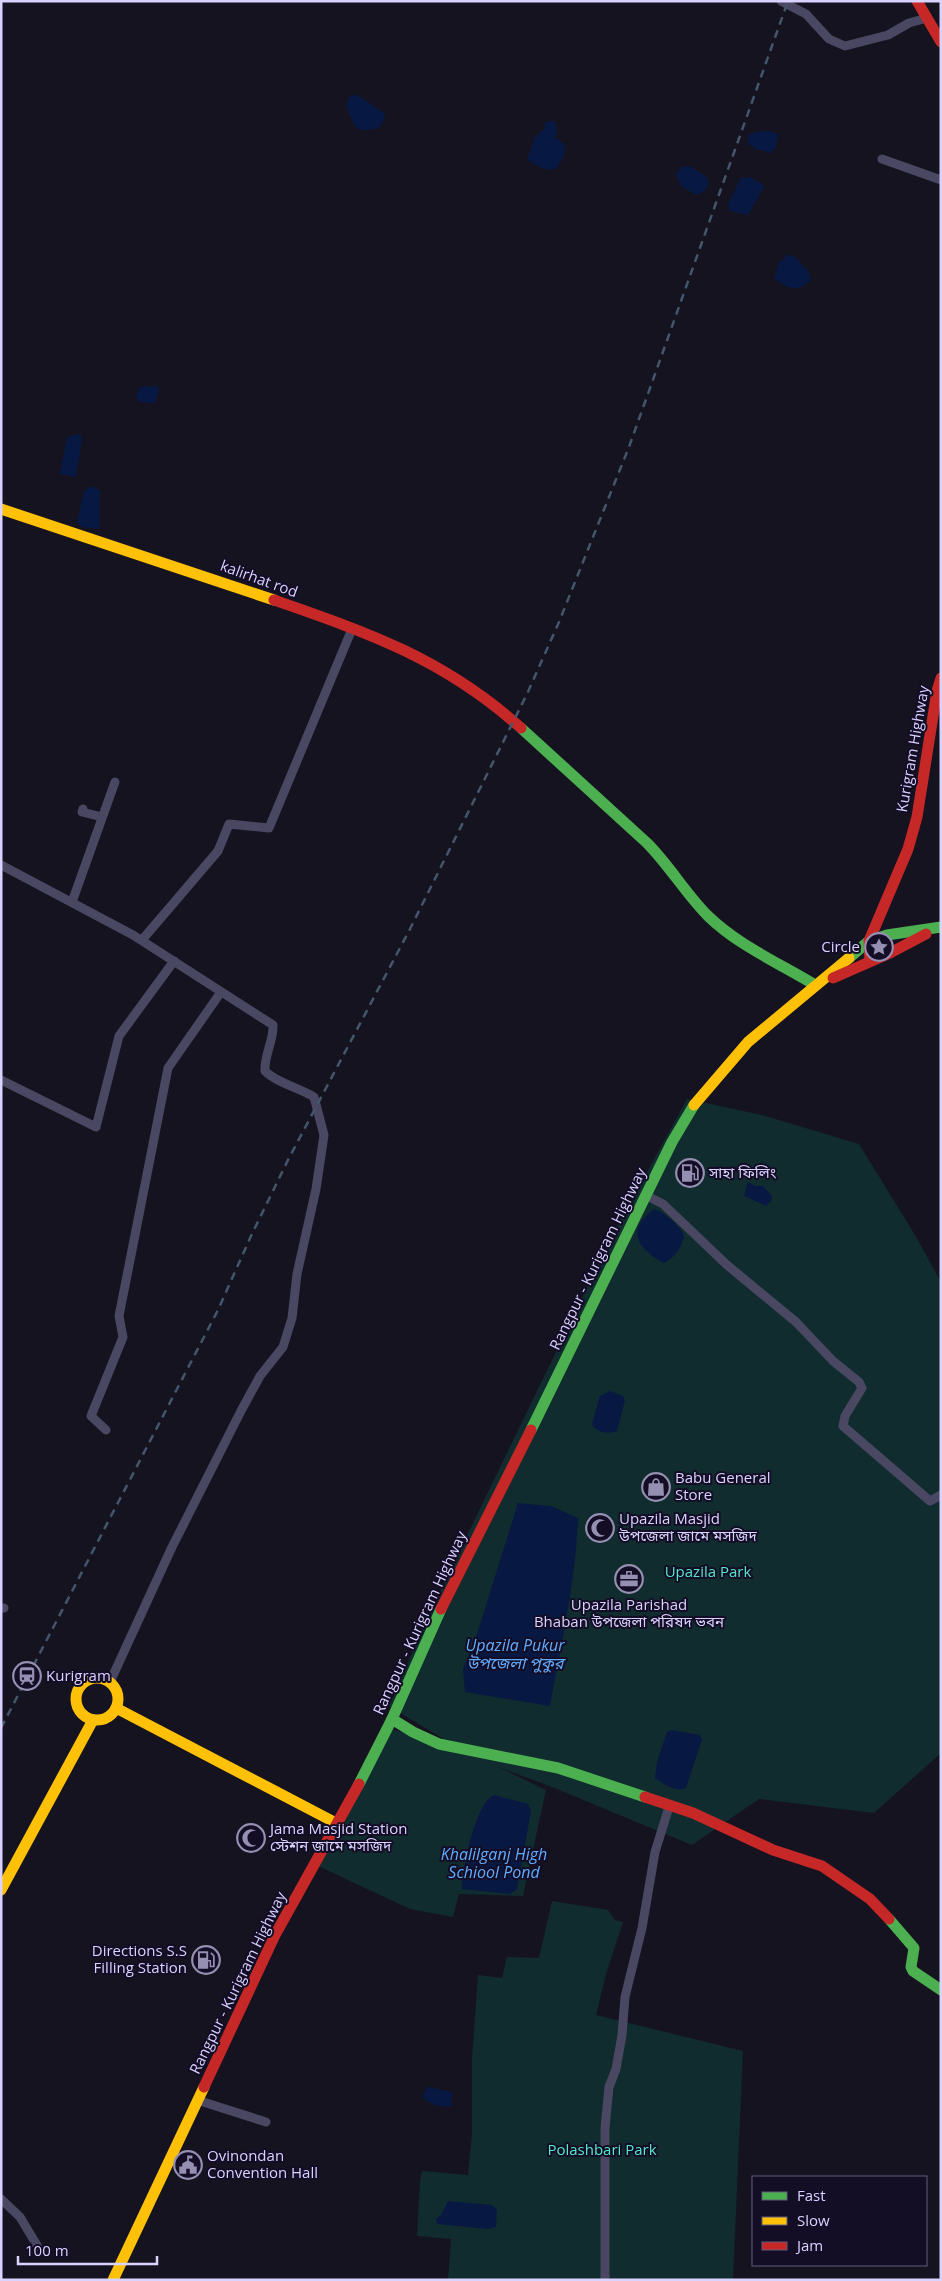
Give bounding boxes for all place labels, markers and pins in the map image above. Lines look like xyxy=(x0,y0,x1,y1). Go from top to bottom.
place icon: Circle xyxy=(864,932,894,962)
place label: Circle xyxy=(821,936,860,956)
fuel station icon: সাহা ফিলিং xyxy=(675,1158,705,1188)
place label: সাহা ফিলিং xyxy=(708,1162,777,1182)
place label: Babu General Store xyxy=(675,1467,771,1504)
shop icon: Babu General Store xyxy=(641,1472,671,1502)
place label: Upazila Masjid উপজেলা জামে মসজিদ xyxy=(618,1508,757,1545)
mosque icon: Upazila Masjid উপজেলা জামে মসজিদ xyxy=(585,1513,615,1543)
office icon: Upazila Parishad Bhaban উপজেলা পরিষদ ভবন xyxy=(614,1564,644,1594)
place label: Upazila Parishad Bhaban উপজেলা পরিষদ ভবন xyxy=(534,1594,725,1631)
station icon: Kurigram xyxy=(12,1661,42,1691)
place label: Kurigram xyxy=(46,1665,111,1685)
place label: Jama Masjid Station স্টেশন জামে মসজিদ xyxy=(268,1818,407,1855)
mosque icon: Jama Masjid Station স্টেশন জামে মসজিদ xyxy=(236,1823,266,1853)
place label: Directions S.S Filling Station xyxy=(92,1940,187,1977)
fuel station icon: Directions S.S Filling Station xyxy=(191,1945,221,1975)
place label: Ovinondan Convention Hall xyxy=(207,2145,318,2182)
public building icon: Ovinondan Convention Hall xyxy=(173,2150,203,2180)

